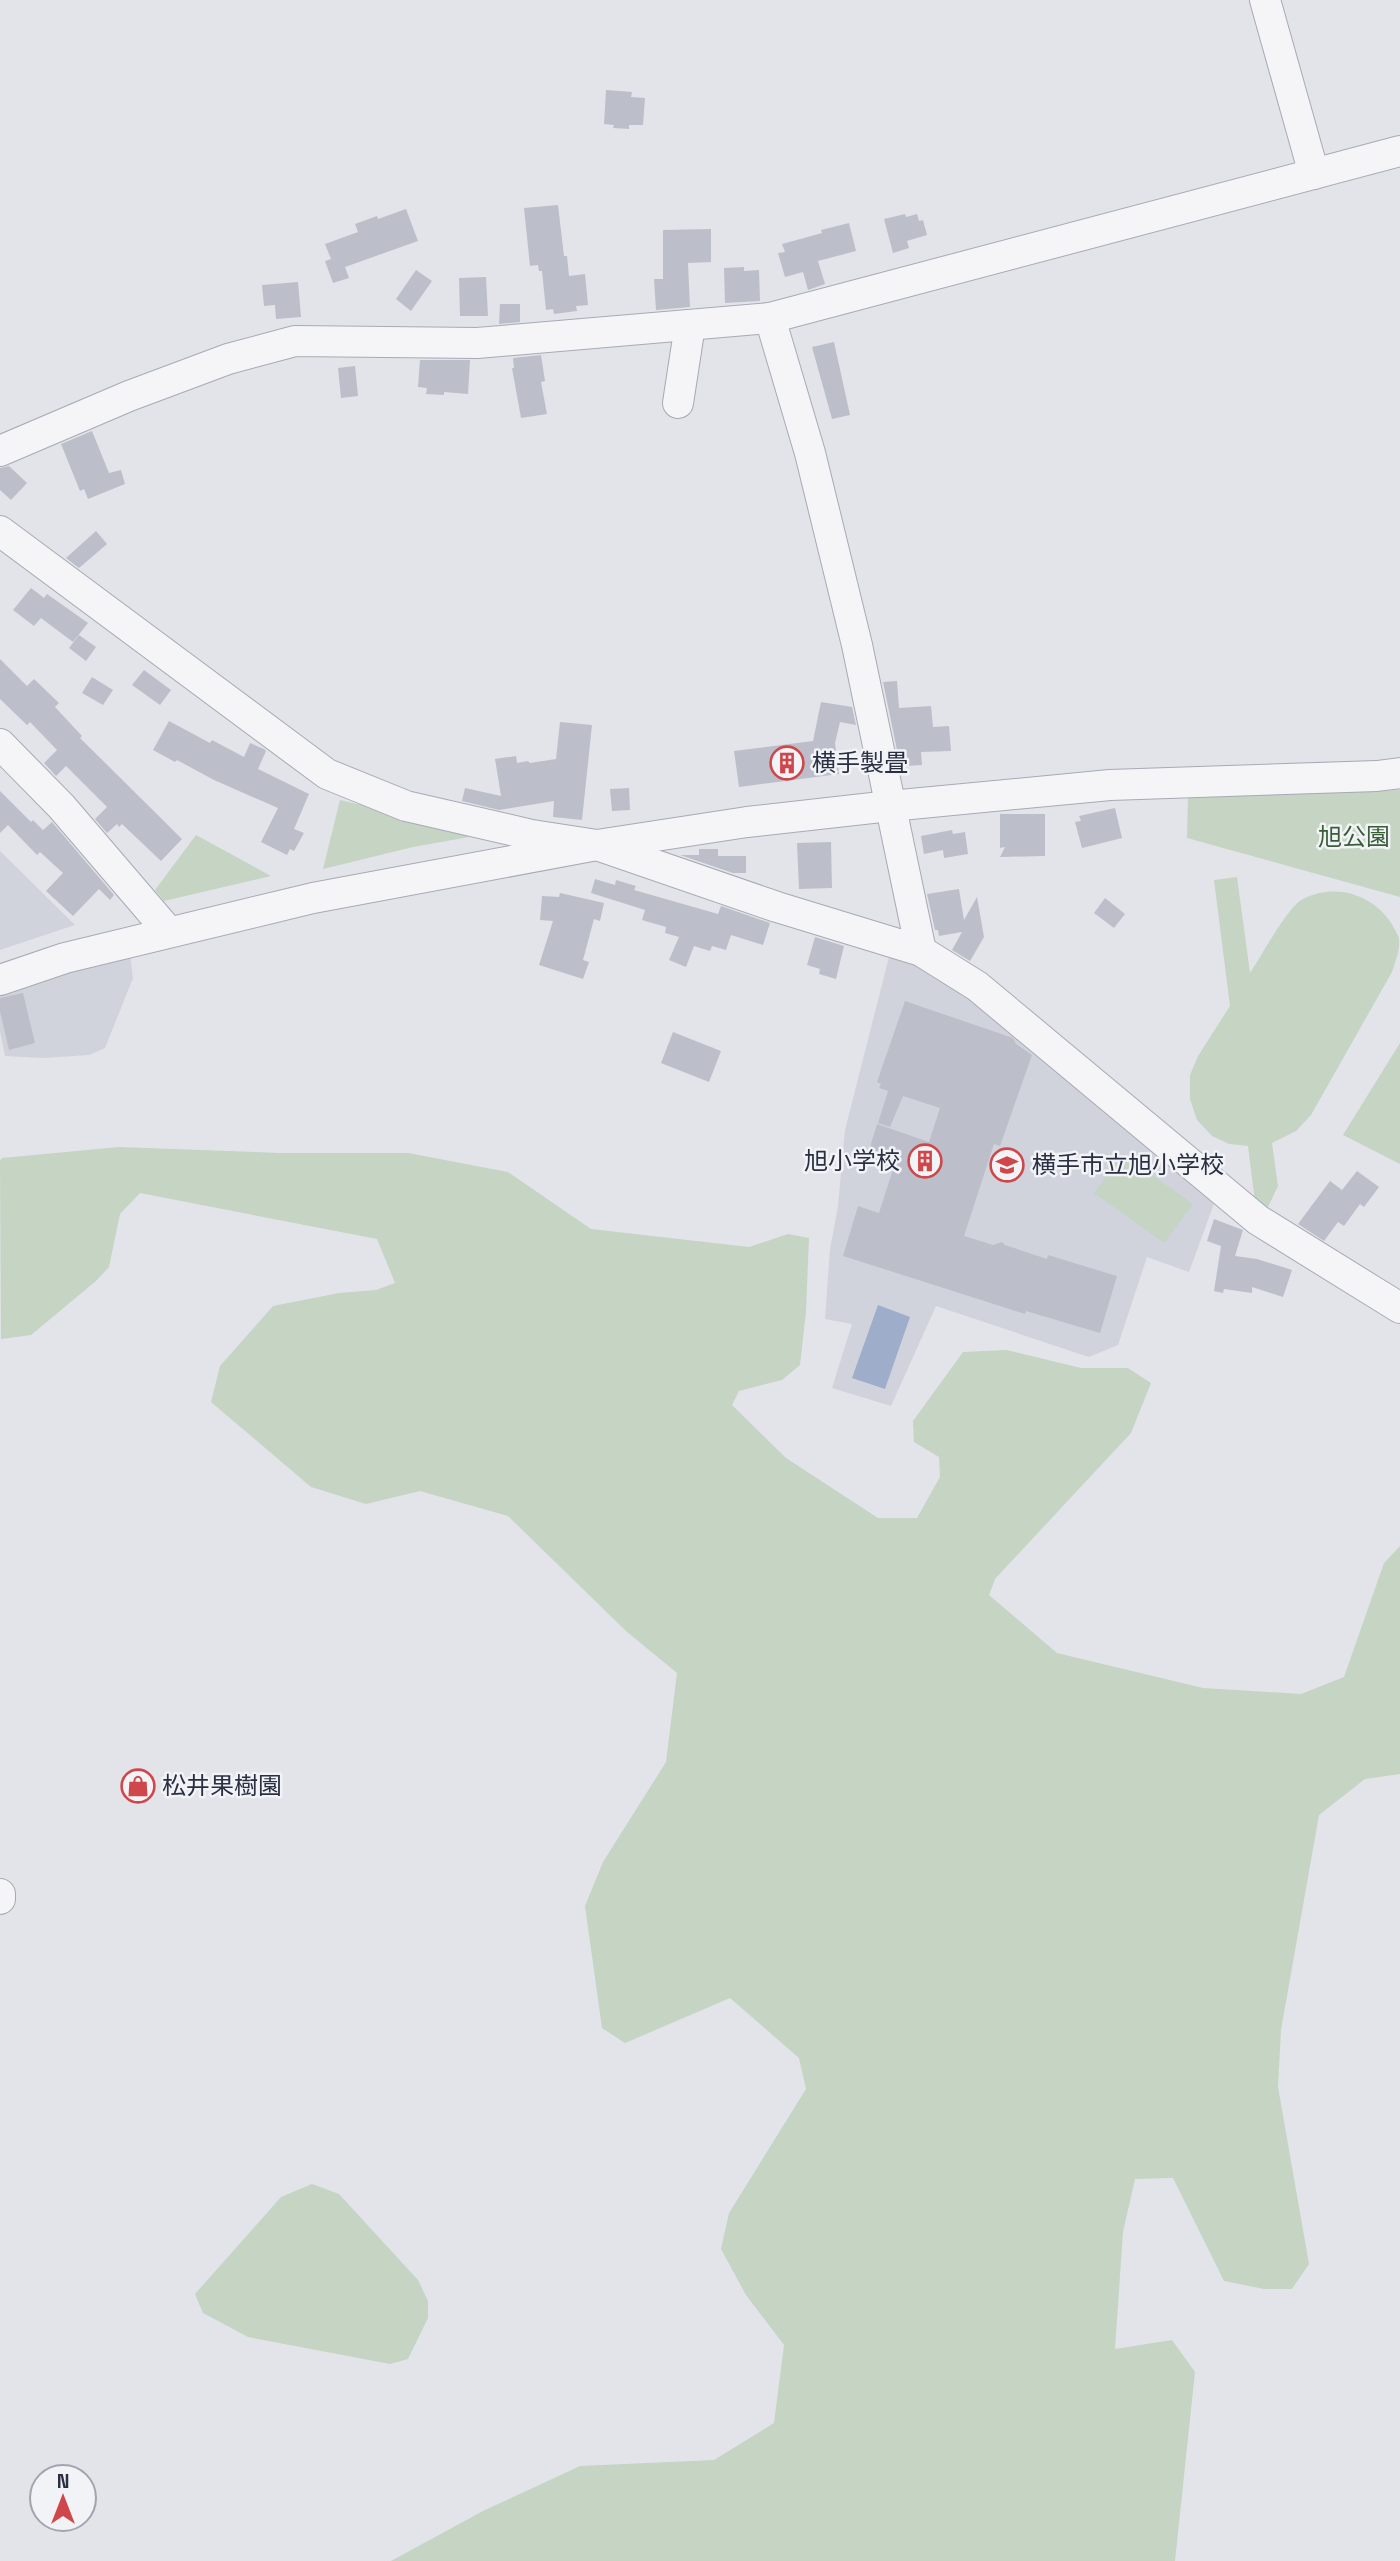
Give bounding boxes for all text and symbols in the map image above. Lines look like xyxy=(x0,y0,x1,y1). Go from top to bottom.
building icon: 横手製畳 xyxy=(768,744,806,782)
place label: 横手製畳 xyxy=(812,747,908,778)
park label: 旭公園 xyxy=(1318,821,1390,852)
building icon: 旭小学校 xyxy=(906,1142,944,1180)
place label: 旭小学校 xyxy=(804,1145,900,1176)
school or university icon: 横手市立旭小学校 xyxy=(988,1146,1026,1184)
place label: 横手市立旭小学校 xyxy=(1032,1149,1224,1180)
shop icon: 松井果樹園 xyxy=(119,1767,157,1805)
place label: 松井果樹園 xyxy=(162,1770,282,1801)
north arrow xyxy=(28,2463,98,2533)
text: N xyxy=(57,2469,69,2494)

